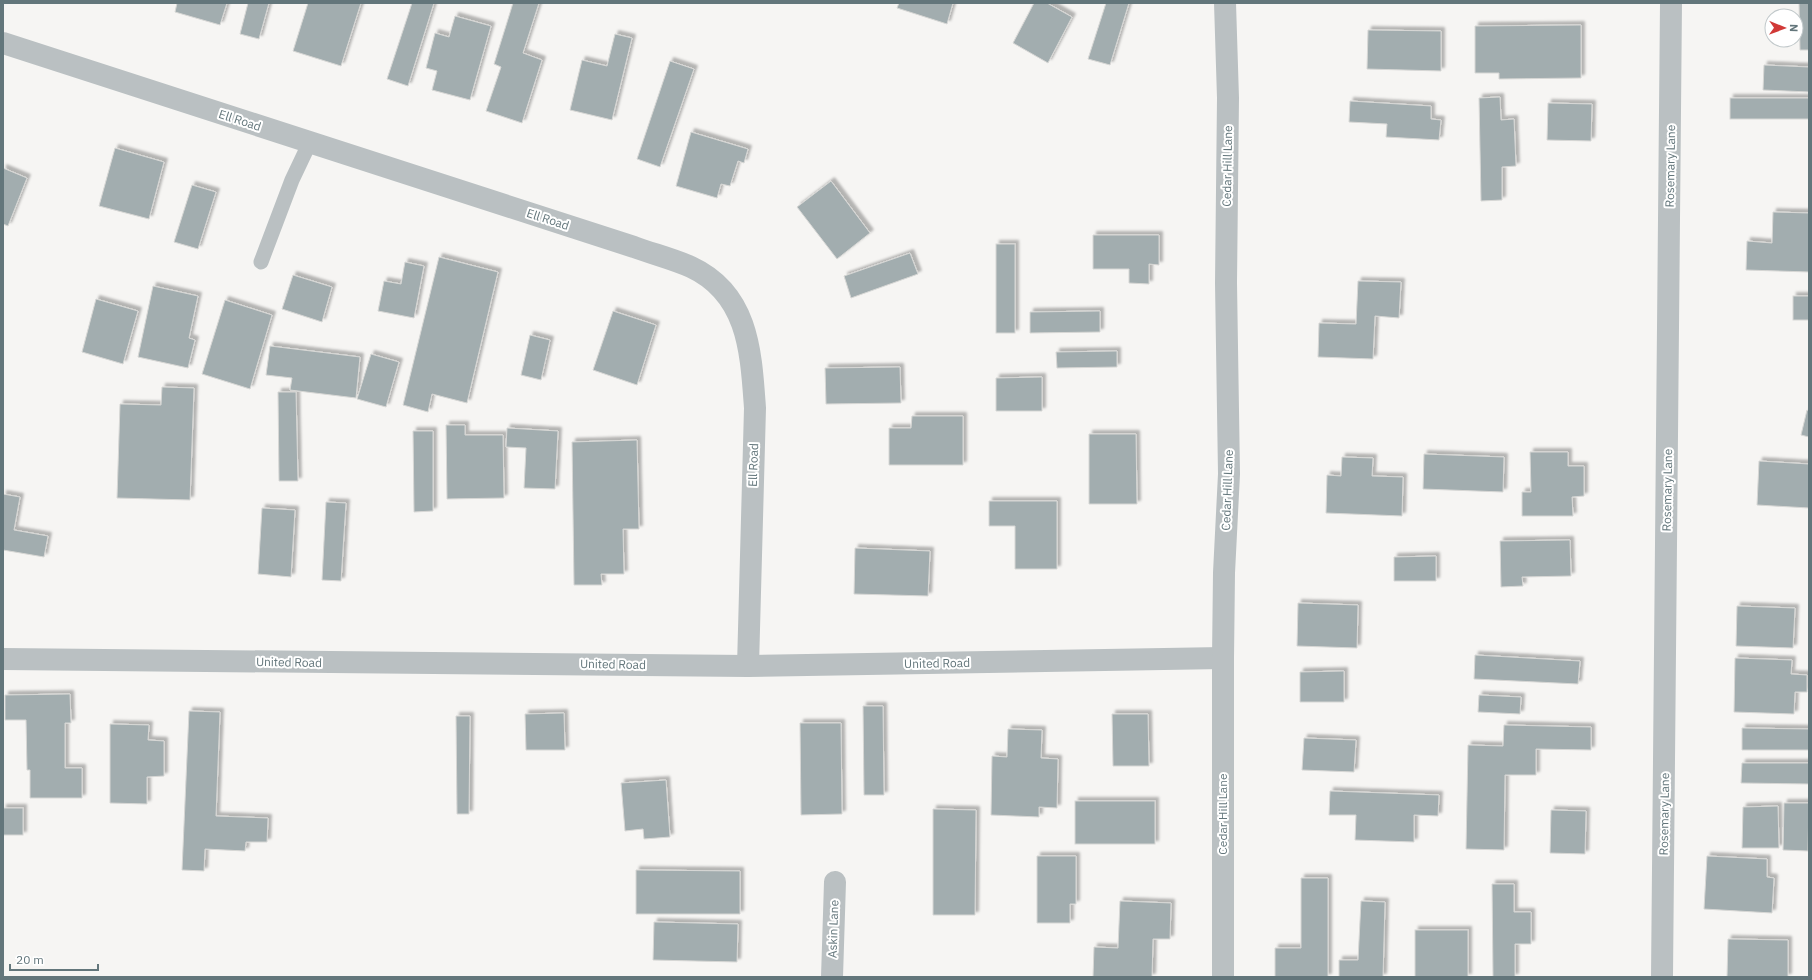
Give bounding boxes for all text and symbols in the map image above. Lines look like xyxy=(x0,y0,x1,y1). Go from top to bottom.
north arrow xyxy=(1764,8,1804,48)
text: N xyxy=(1787,24,1801,32)
street label: Ell Road xyxy=(217,106,263,134)
street label: Rosemary Lane xyxy=(1662,124,1678,207)
street label: Cedar Hill Lane xyxy=(1219,125,1235,207)
street label: Ell Road xyxy=(525,205,571,233)
street label: Ell Road xyxy=(745,443,761,487)
street label: Rosemary Lane xyxy=(1659,448,1675,531)
street label: Cedar Hill Lane xyxy=(1218,449,1236,531)
street label: United Road xyxy=(256,654,322,670)
street label: United Road xyxy=(904,655,970,671)
street label: United Road xyxy=(580,656,646,672)
street label: Rosemary Lane xyxy=(1656,772,1672,855)
street label: Cedar Hill Lane xyxy=(1215,773,1230,855)
street label: Askin Lane xyxy=(824,899,842,958)
scale bar xyxy=(10,946,98,972)
text: 20 m xyxy=(16,952,44,967)

